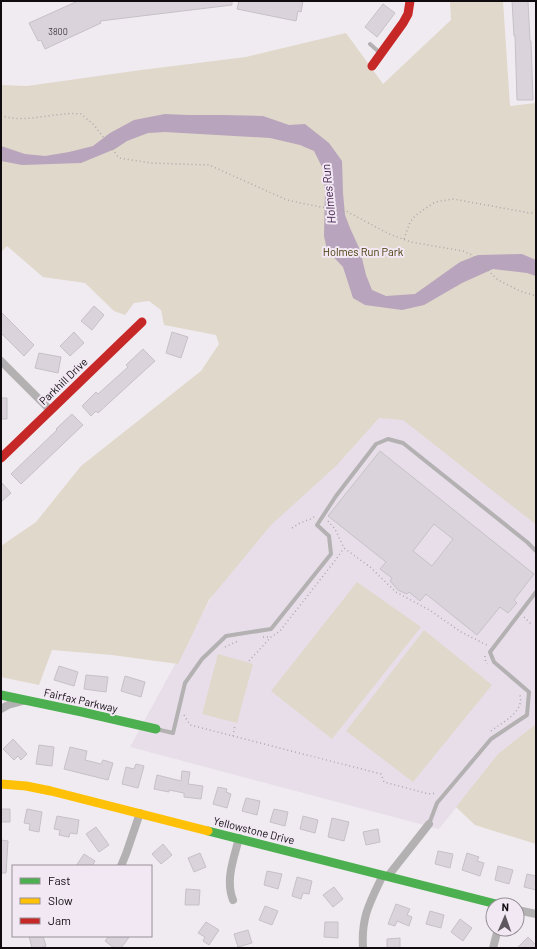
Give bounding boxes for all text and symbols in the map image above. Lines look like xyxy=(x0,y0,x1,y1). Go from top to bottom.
house number: 3800 xyxy=(48,26,68,37)
water label: Holmes Run xyxy=(318,164,338,224)
park label: Holmes Run Park xyxy=(323,245,404,258)
street label: Parkhill Drive xyxy=(36,355,90,407)
street label: Fairfax Parkway xyxy=(43,685,119,715)
street label: Yellowstone Drive xyxy=(212,814,296,846)
legend xyxy=(12,865,152,937)
text: Fast xyxy=(48,873,71,887)
text: Slow xyxy=(48,893,73,907)
north arrow xyxy=(485,897,525,937)
text: N xyxy=(501,900,509,913)
text: Jam xyxy=(48,913,71,927)

